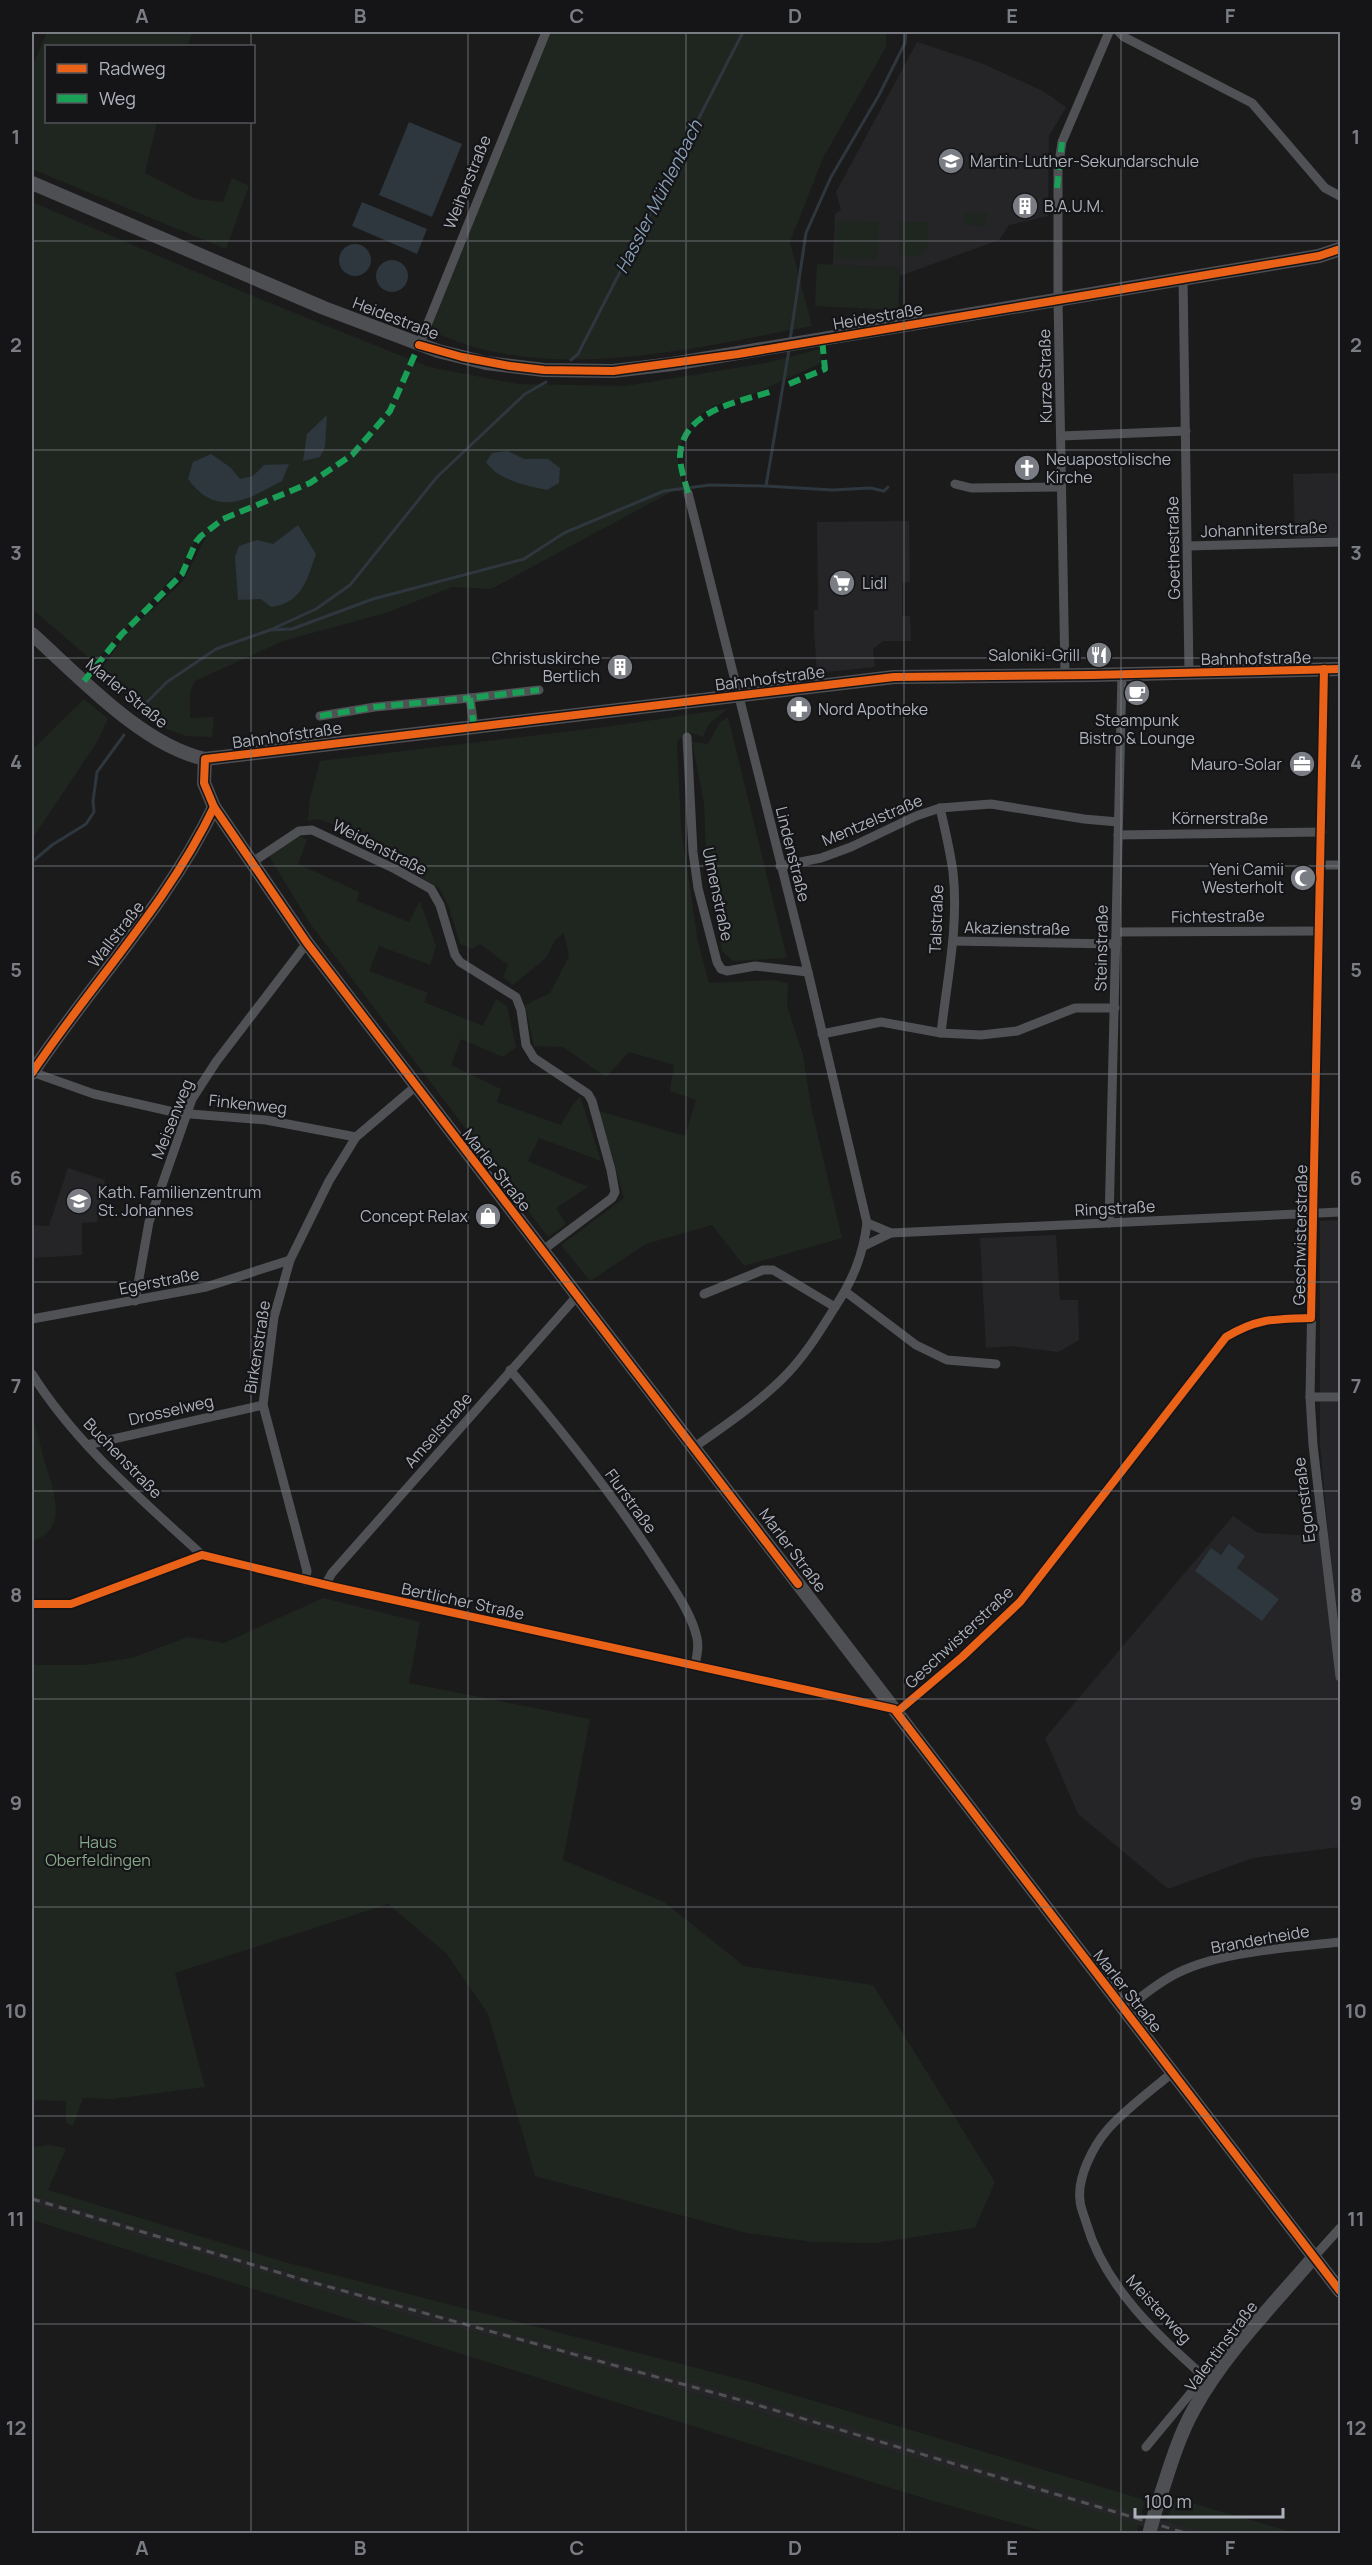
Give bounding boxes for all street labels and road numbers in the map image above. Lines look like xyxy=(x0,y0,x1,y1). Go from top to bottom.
street label: Weiherstraße xyxy=(438,132,496,232)
street label: Heidestraße xyxy=(350,291,442,345)
street label: Heidestraße xyxy=(831,297,925,335)
street label: Kurze Straße xyxy=(1033,329,1057,423)
street label: Goethestraße xyxy=(1161,496,1185,600)
street label: Johanniterstraße xyxy=(1200,516,1328,542)
street label: Bahnhofstraße xyxy=(1201,646,1311,670)
street label: Marler Straße xyxy=(81,653,173,733)
street label: Bahnhofstraße xyxy=(714,660,826,696)
street label: Bahnhofstraße xyxy=(231,716,343,754)
street label: Mentzelstraße xyxy=(818,789,926,851)
street label: Lindenstraße xyxy=(771,804,815,904)
street label: Körnerstraße xyxy=(1172,807,1268,829)
street label: Weidenstraße xyxy=(329,814,431,880)
street label: Ulmenstraße xyxy=(697,845,739,943)
street label: Talstraße xyxy=(924,884,948,954)
street label: Wallstraße xyxy=(83,896,149,972)
street label: Fichtestraße xyxy=(1171,904,1265,928)
street label: Steinstraße xyxy=(1089,905,1113,991)
street label: Akazienstraße xyxy=(964,916,1070,940)
street label: Meisenweg xyxy=(146,1076,198,1162)
street label: Finkenweg xyxy=(208,1089,288,1119)
street label: Marler Straße xyxy=(458,1124,536,1216)
street label: Geschwisterstraße xyxy=(1288,1164,1312,1306)
street label: Ringstraße xyxy=(1074,1195,1156,1221)
street label: Egerstraße xyxy=(117,1262,201,1300)
street label: Birkenstraße xyxy=(239,1299,275,1395)
street label: Amselstraße xyxy=(399,1388,477,1472)
street label: Drosselweg xyxy=(126,1390,216,1430)
street label: Buchenstraße xyxy=(79,1413,167,1503)
street label: Egonstraße xyxy=(1288,1456,1320,1544)
street label: Flurstraße xyxy=(600,1464,662,1538)
street label: Marler Straße xyxy=(754,1504,832,1596)
street label: Bertlicher Straße xyxy=(400,1577,526,1625)
street label: Geschwisterstraße xyxy=(900,1581,1018,1693)
street label: Branderheide xyxy=(1209,1920,1311,1958)
street label: Marler Straße xyxy=(1089,1945,1167,2037)
street label: Meisterweg xyxy=(1121,2270,1197,2348)
street label: Valentinstraße xyxy=(1180,2296,1262,2396)

